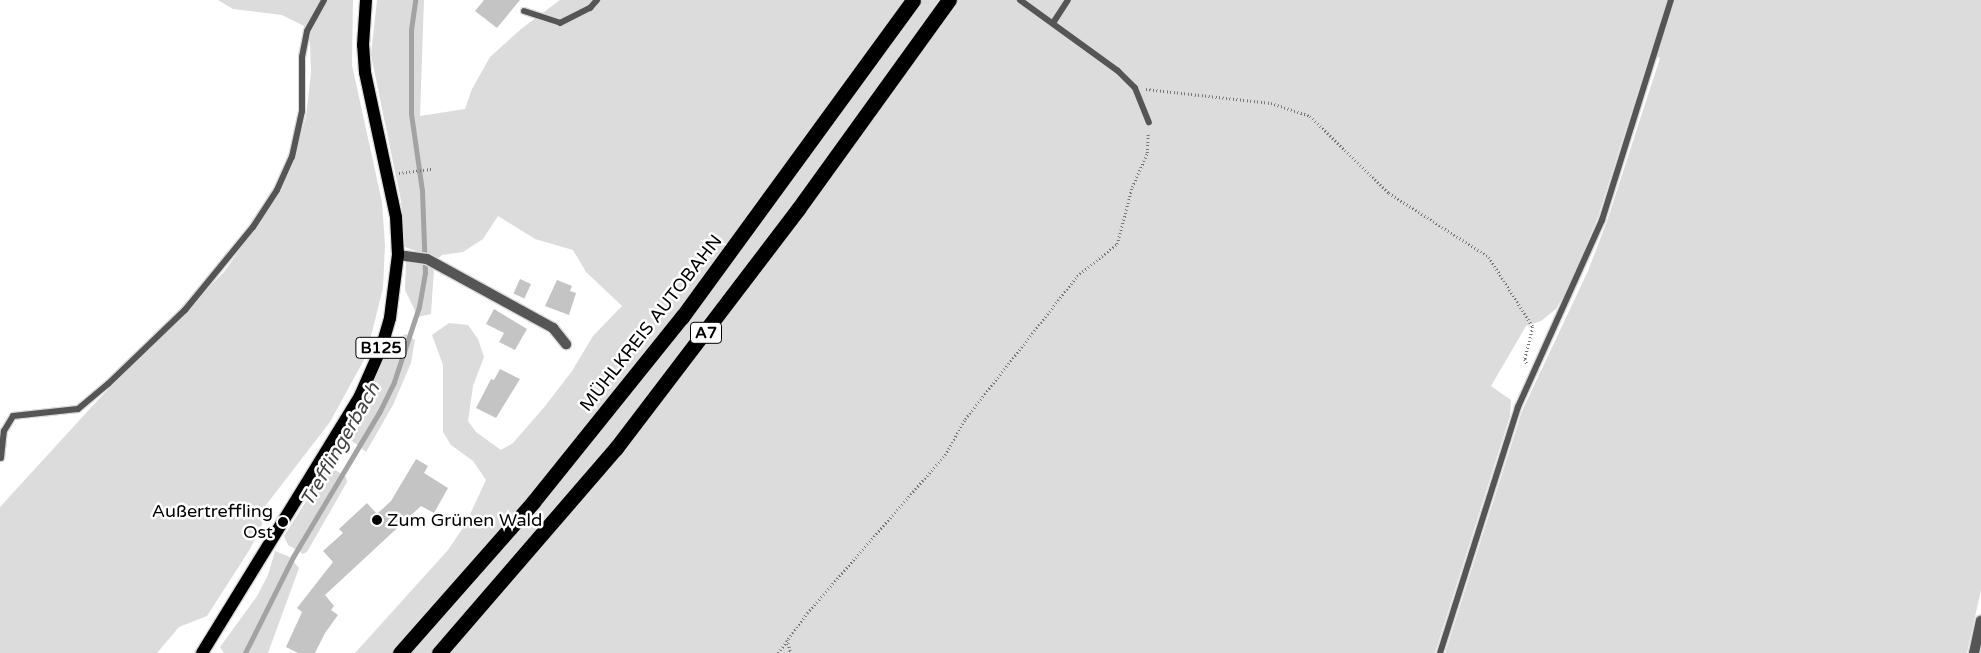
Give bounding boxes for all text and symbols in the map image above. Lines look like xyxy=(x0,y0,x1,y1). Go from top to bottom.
street label: MÜHLKREIS AUTOBAHN xyxy=(575,230,727,416)
road number: A7 xyxy=(690,319,722,346)
road number: B125 xyxy=(355,334,407,362)
water label: Trefflingerbach xyxy=(297,379,385,511)
place label: Außertreffling Ost xyxy=(152,501,273,544)
place label: Zum Grünen Wald xyxy=(387,509,542,531)
marker: Zum Grünen Wald xyxy=(371,514,383,526)
marker: Außertreffling Ost xyxy=(277,516,289,528)

